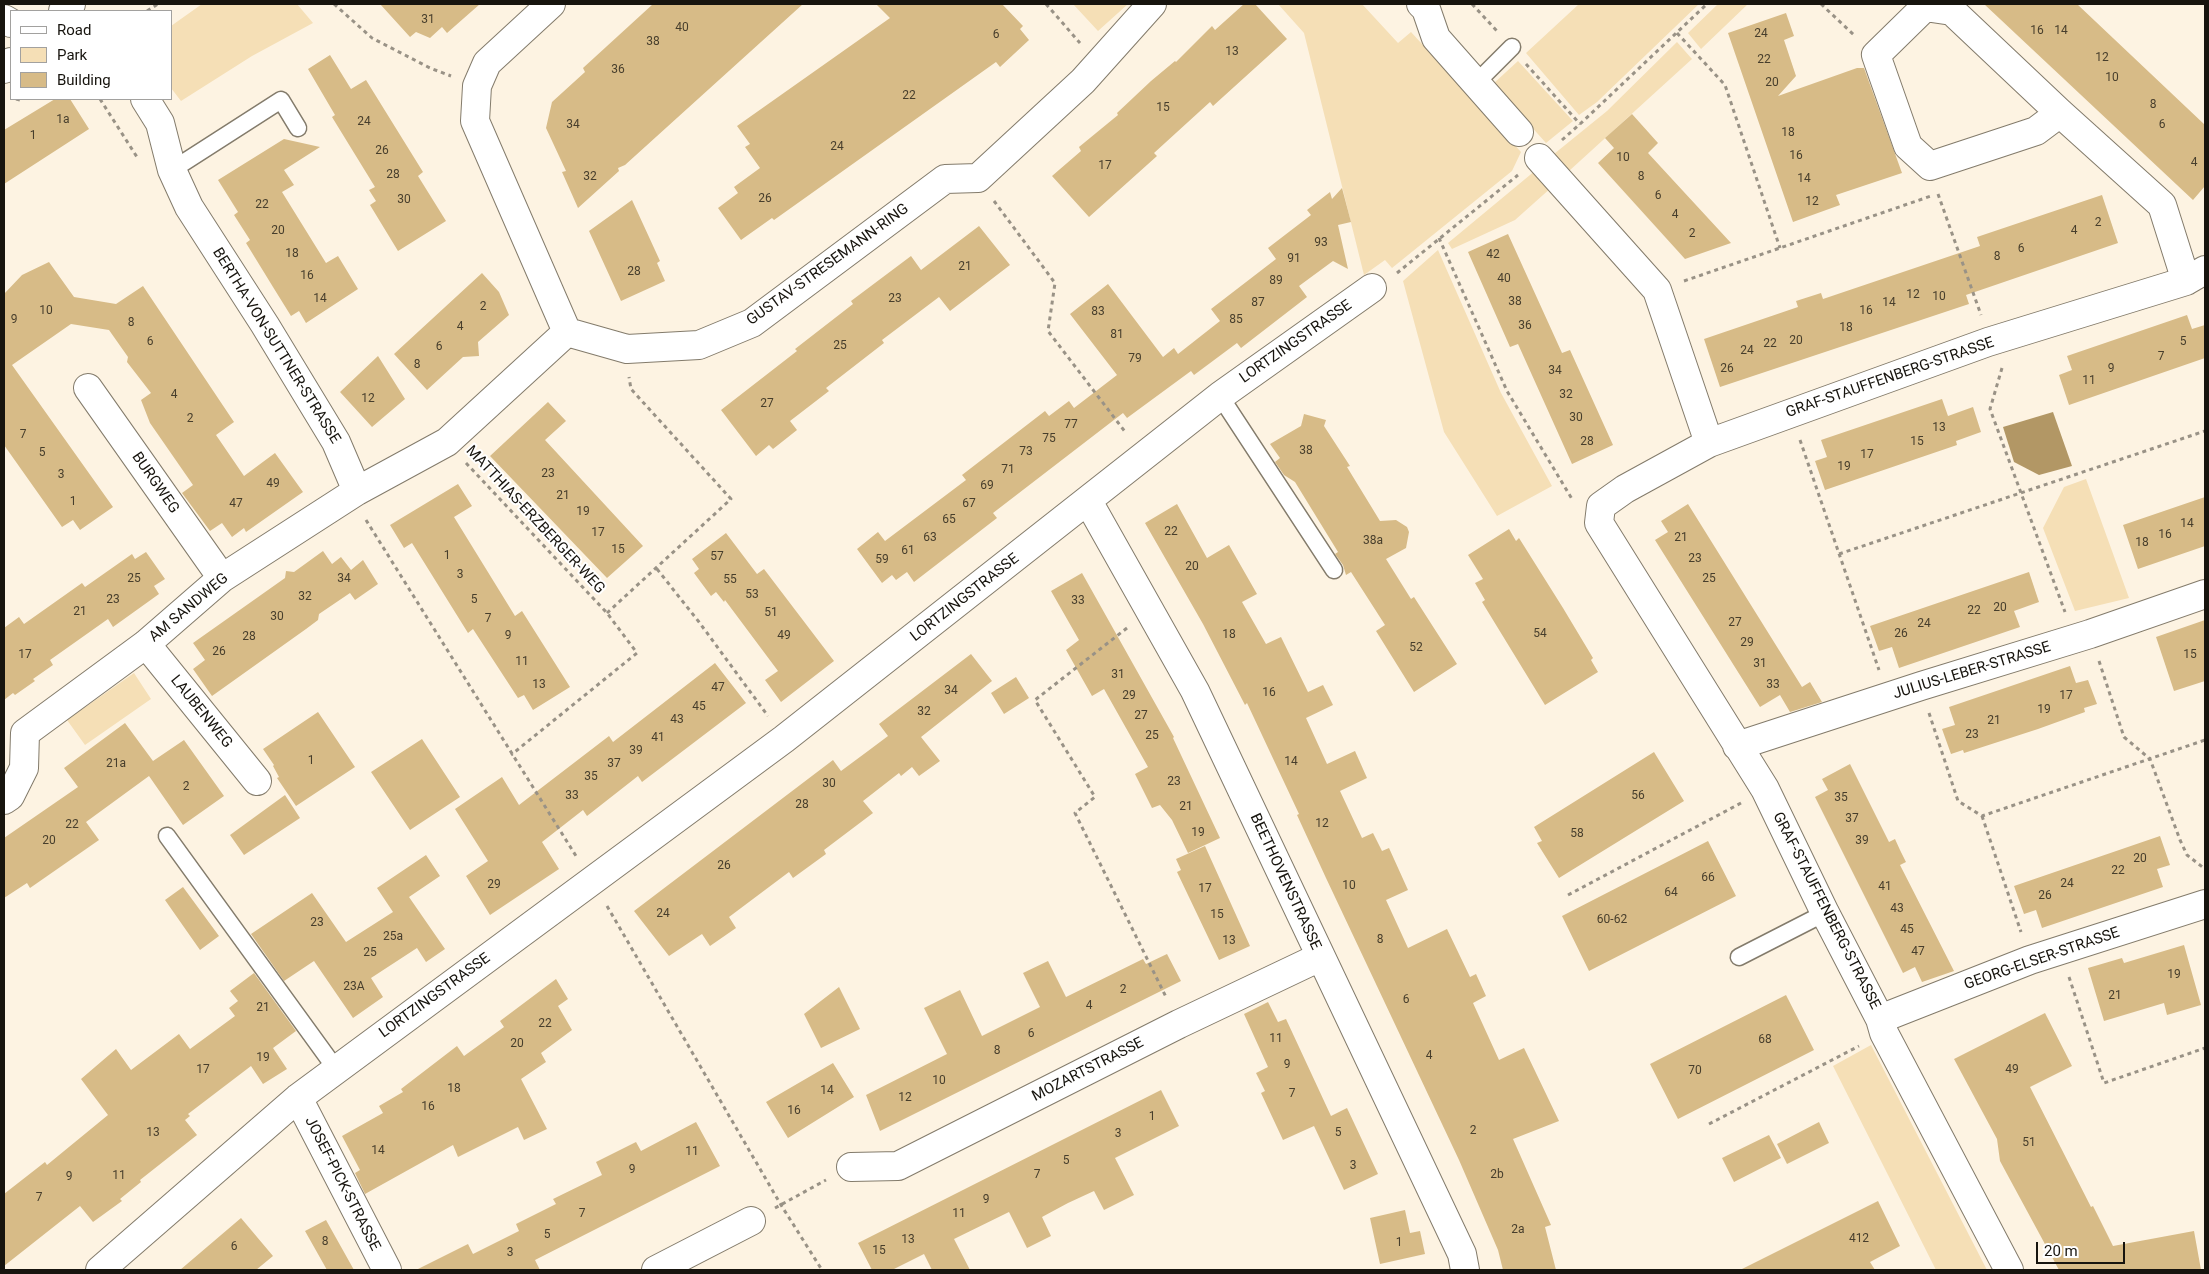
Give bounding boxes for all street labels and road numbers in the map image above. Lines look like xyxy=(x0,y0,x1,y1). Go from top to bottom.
street label: GUSTAV-STRESEMANN-RING xyxy=(744,200,912,330)
street label: BERTHA-VON-SUTTNER-STRASSE xyxy=(208,245,344,447)
street label: LORTZINGSTRASSE xyxy=(1236,297,1356,387)
street label: GRAF-STAUFFENBERG-STRASSE xyxy=(1784,334,1996,422)
street label: MATTHIAS-ERZBERGER-WEG xyxy=(462,442,608,598)
street label: BURGWEG xyxy=(127,449,183,517)
street label: LORTZINGSTRASSE xyxy=(907,550,1023,646)
street label: AM SANDWEG xyxy=(146,570,232,646)
street label: JULIUS-LEBER-STRASSE xyxy=(1891,638,2053,704)
street label: LAUBENWEG xyxy=(166,672,236,752)
street label: GRAF-STAUFFENBERG-STRASSE xyxy=(1768,809,1884,1013)
street label: BEETHOVENSTRASSE xyxy=(1245,811,1325,953)
street label: GEORG-ELSER-STRASSE xyxy=(1962,924,2122,994)
street label: LORTZINGSTRASSE xyxy=(376,950,494,1042)
street label: MOZARTSTRASSE xyxy=(1029,1034,1147,1106)
street label: JOSEF-PICK-STRASSE xyxy=(300,1114,384,1254)

